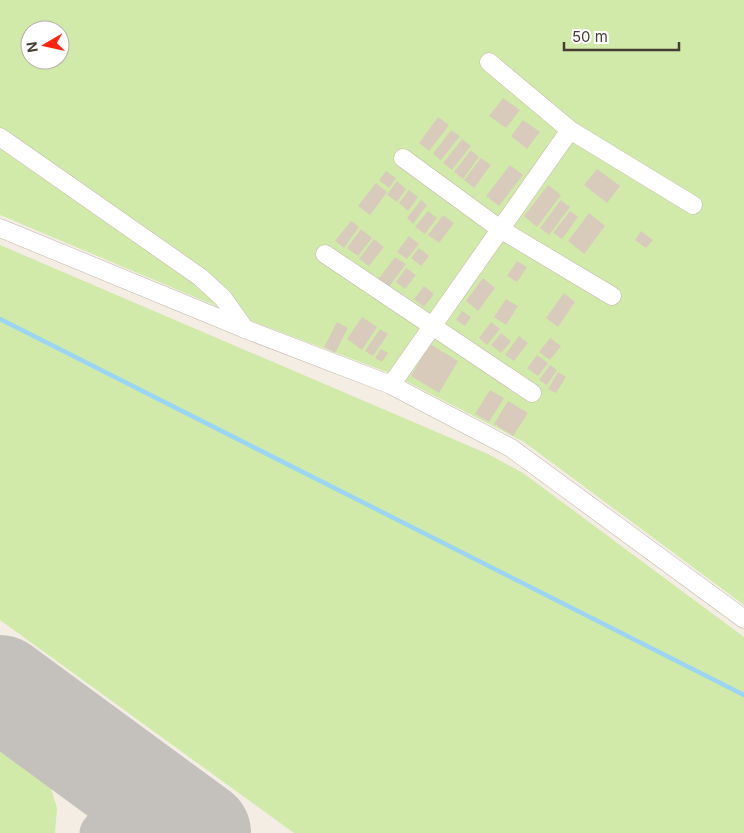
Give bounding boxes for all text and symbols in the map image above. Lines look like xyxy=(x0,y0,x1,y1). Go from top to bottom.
north arrow xyxy=(20,20,70,70)
scale bar xyxy=(564,20,679,52)
text: 50 m xyxy=(572,27,608,46)
text: N xyxy=(22,41,41,54)

